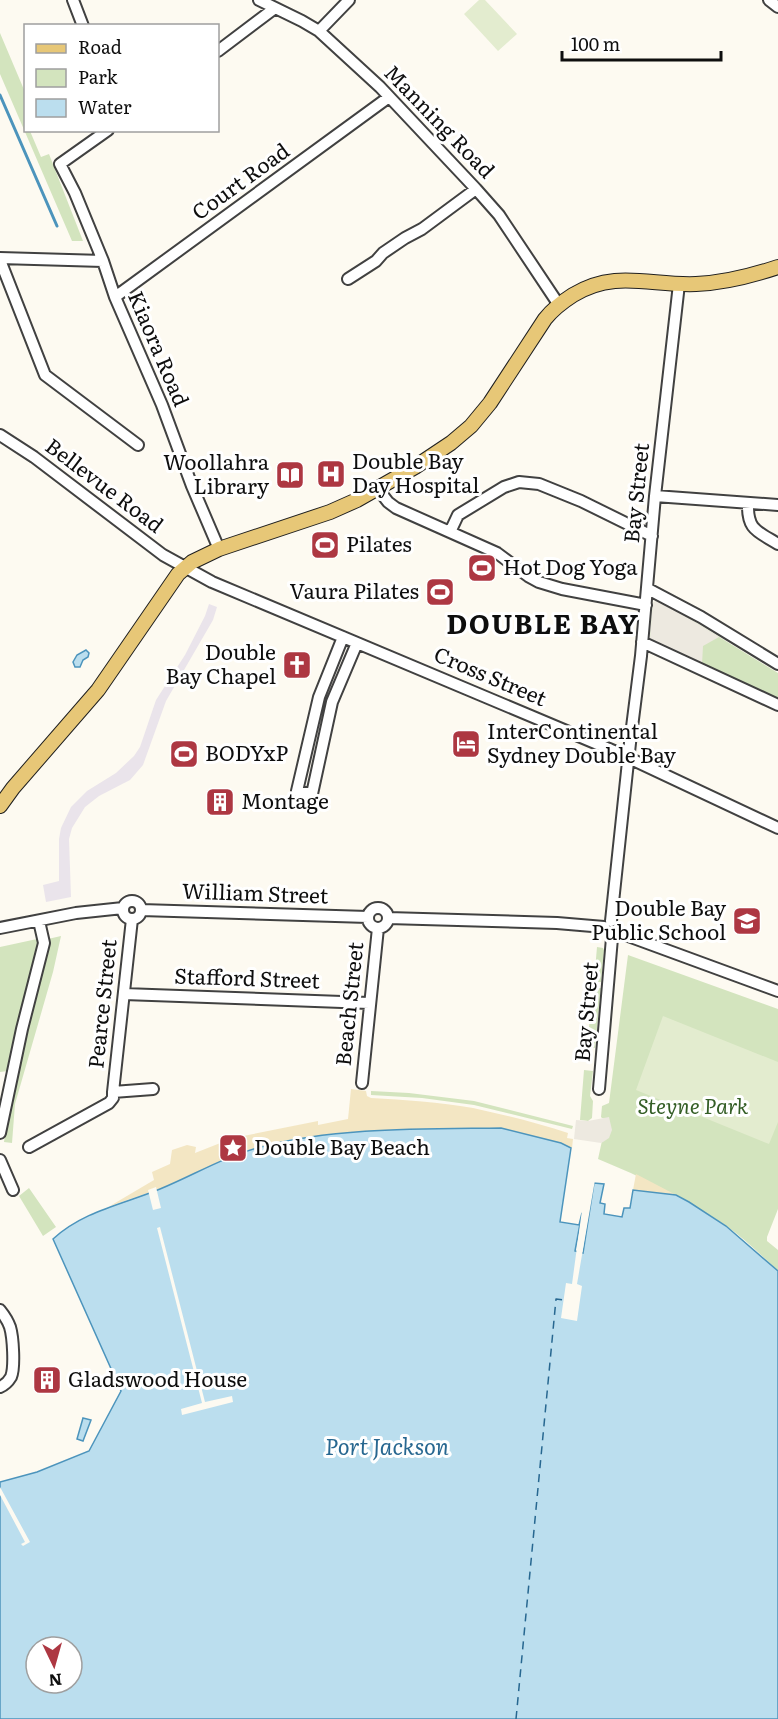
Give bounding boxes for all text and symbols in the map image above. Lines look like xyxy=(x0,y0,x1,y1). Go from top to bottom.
legend xyxy=(24,24,219,132)
scale bar xyxy=(562,24,721,62)
text: 100 m xyxy=(571,30,620,57)
text: Road xyxy=(78,33,122,60)
street label: Manning Road xyxy=(379,57,503,184)
text: Park xyxy=(78,63,119,90)
text: Water xyxy=(78,93,132,120)
street label: Court Road xyxy=(184,134,295,226)
street label: Kiaora Road xyxy=(122,286,199,411)
street label: Bellevue Road xyxy=(40,429,171,539)
street label: Bay Street xyxy=(614,441,655,544)
place label: Double Bay Day Hospital xyxy=(352,444,479,499)
place label: Woollahra Library xyxy=(163,445,270,500)
hospital icon: Double Bay Day Hospital xyxy=(315,458,347,490)
library icon: Woollahra Library xyxy=(274,459,306,491)
place label: Pilates xyxy=(346,527,412,558)
sports icon: Pilates xyxy=(309,529,341,561)
place label: Hot Dog Yoga xyxy=(503,550,638,581)
sports icon: Hot Dog Yoga xyxy=(466,552,498,584)
place label: Vaura Pilates xyxy=(290,574,419,605)
sports icon: Vaura Pilates xyxy=(424,576,456,608)
district label: DOUBLE BAY xyxy=(446,602,640,642)
place label: Double Bay Chapel xyxy=(166,635,276,690)
street label: Cross Street xyxy=(430,637,553,713)
church icon: Double Bay Chapel xyxy=(281,649,313,681)
place label: InterContinental Sydney Double Bay xyxy=(487,714,677,769)
hotel icon: InterContinental Sydney Double Bay xyxy=(450,728,482,760)
place label: BODYxP xyxy=(205,736,289,767)
sports icon: BODYxP xyxy=(168,738,200,770)
place label: Montage xyxy=(241,784,329,815)
building icon: Montage xyxy=(204,786,236,818)
street label: William Street xyxy=(181,873,329,910)
place label: Double Bay Public School xyxy=(591,891,727,946)
school or university icon: Double Bay Public School xyxy=(731,905,763,937)
street label: Pearce Street xyxy=(78,937,123,1070)
street label: Beach Street xyxy=(326,940,369,1067)
street label: Stafford Street xyxy=(174,958,321,995)
street label: Bay Street xyxy=(565,960,604,1063)
park label: Steyne Park xyxy=(638,1089,749,1120)
place label: Double Bay Beach xyxy=(254,1130,430,1161)
place icon: Double Bay Beach xyxy=(217,1132,249,1164)
place label: Gladswood House xyxy=(68,1362,247,1393)
building icon: Gladswood House xyxy=(31,1364,63,1396)
water label: Port Jackson xyxy=(325,1429,449,1462)
north arrow xyxy=(24,1635,84,1695)
text: N xyxy=(48,1668,63,1693)

